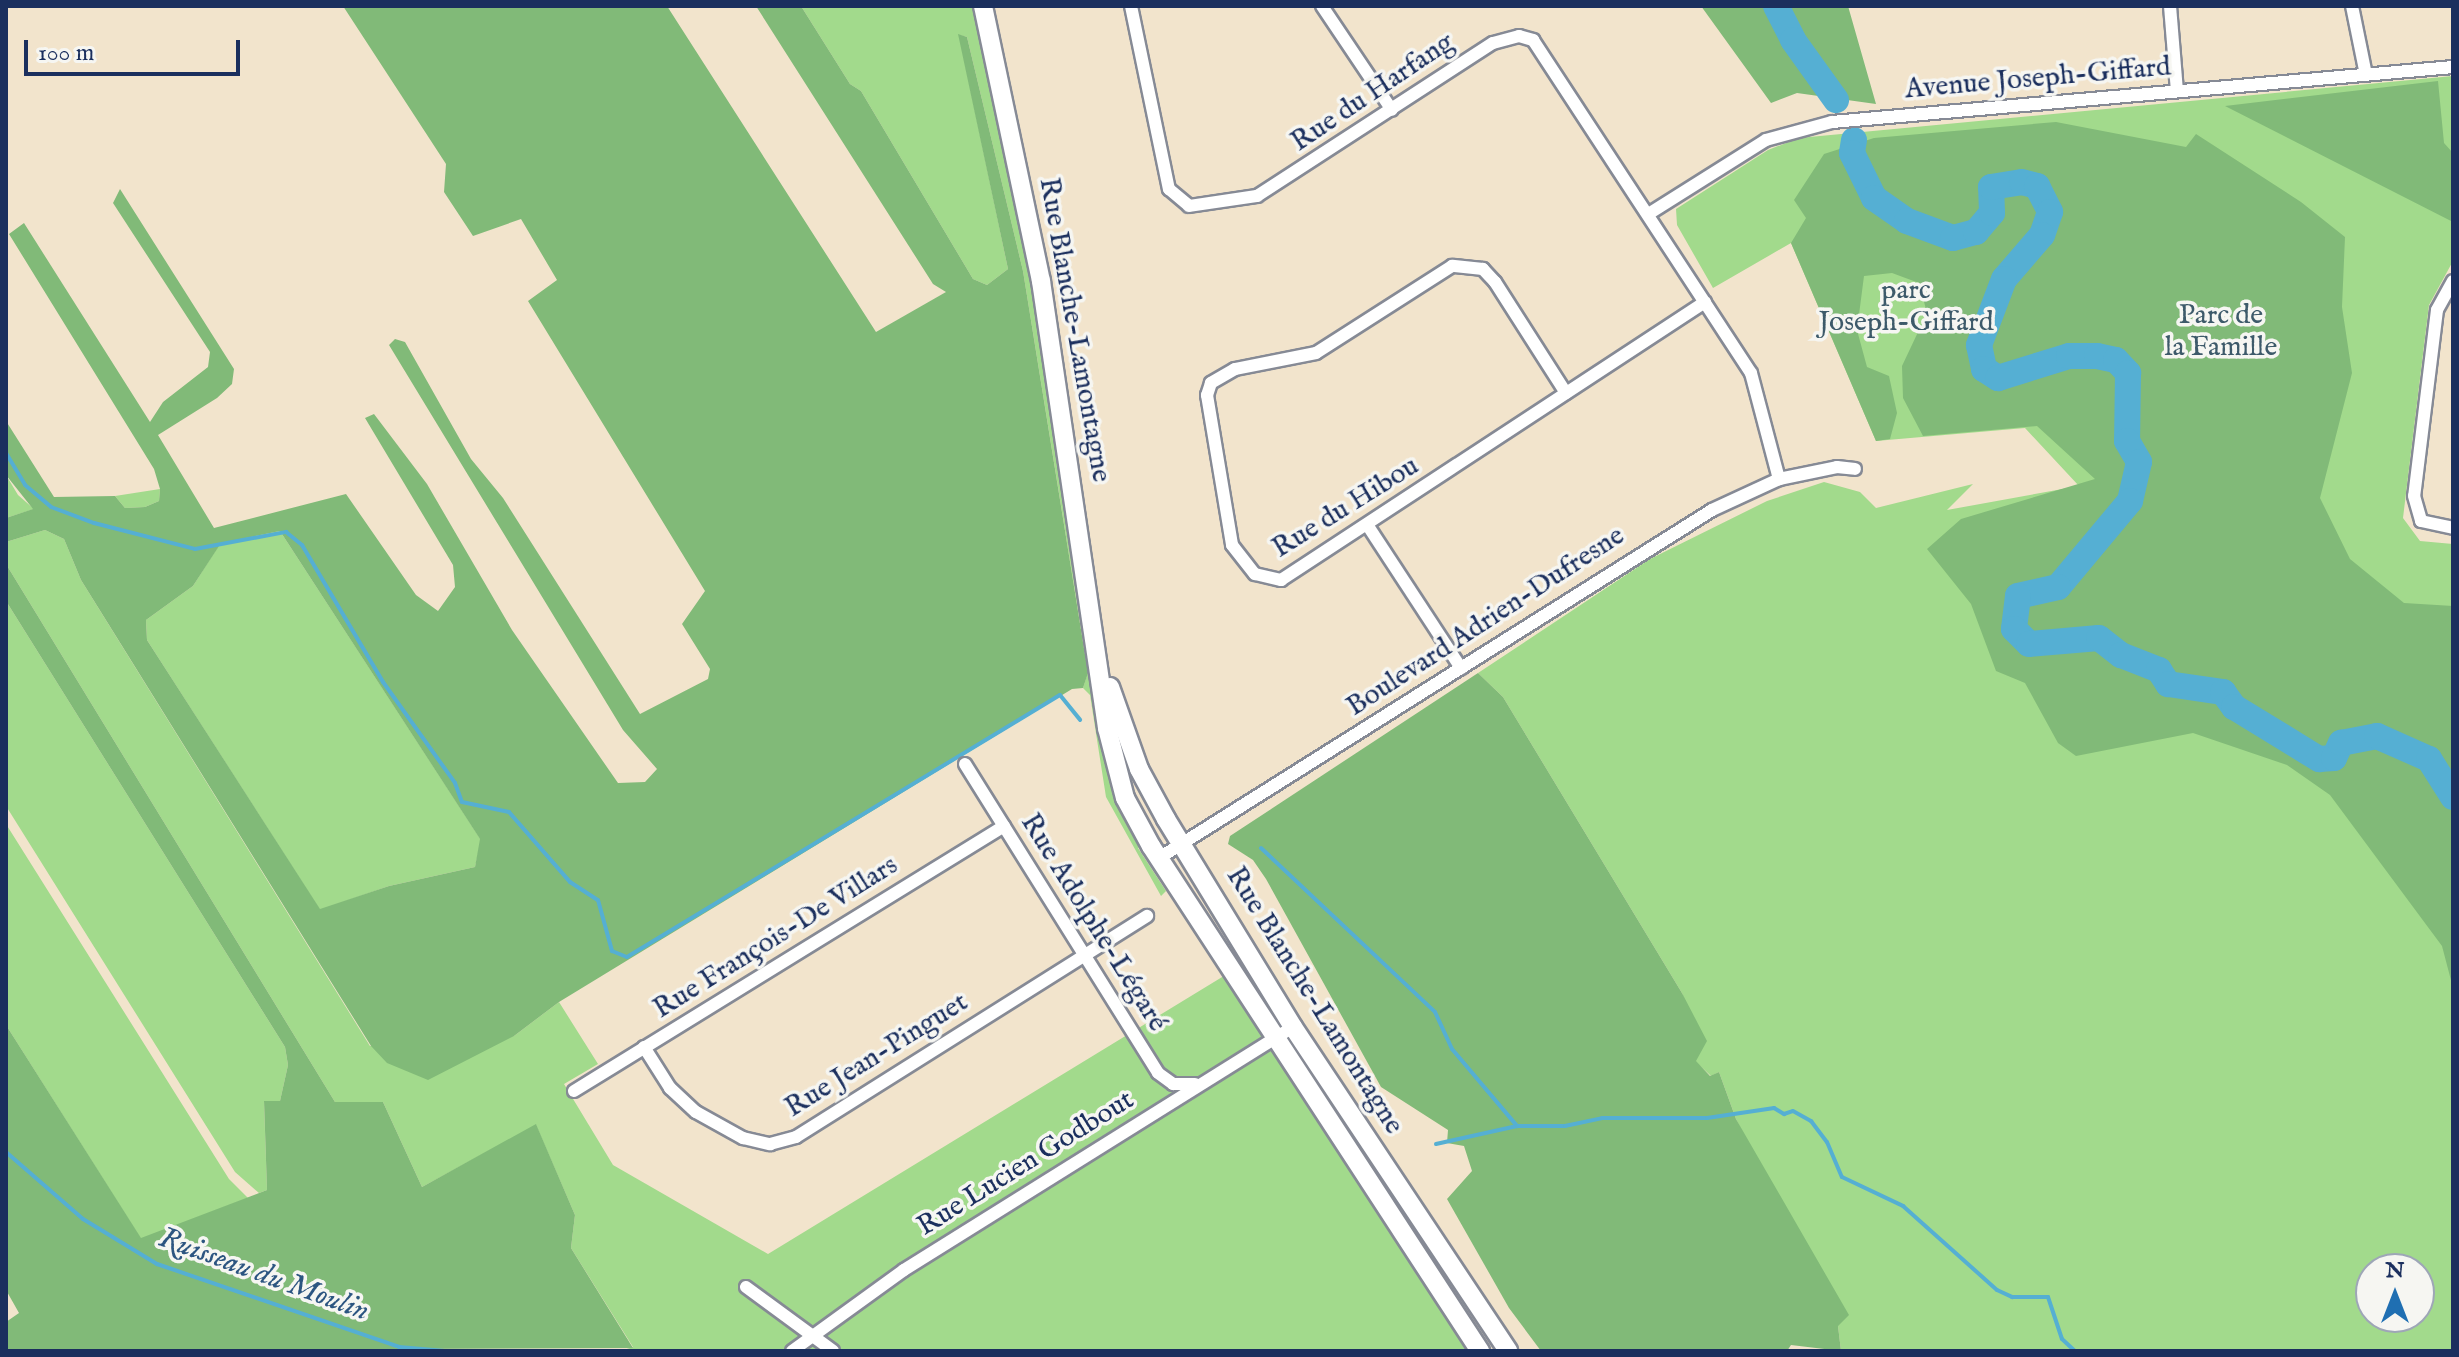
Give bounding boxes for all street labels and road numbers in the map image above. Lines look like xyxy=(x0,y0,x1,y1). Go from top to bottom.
street label: Rue du Harfang xyxy=(1285,26,1461,160)
street label: Avenue Joseph-Giffard xyxy=(1904,51,2172,107)
street label: Rue Blanche-Lamontagne xyxy=(1031,175,1117,485)
street label: Rue du Hibou xyxy=(1267,450,1425,566)
street label: Boulevard Adrien-Dufresne xyxy=(1341,520,1631,724)
street label: Rue Adolphe-Légaré xyxy=(1012,808,1174,1038)
street label: Rue François-De Villars xyxy=(648,849,904,1027)
street label: Rue Blanche-Lamontagne xyxy=(1218,861,1410,1141)
street label: Rue Jean-Pinguet xyxy=(779,986,975,1126)
street label: Rue Lucien Godbout xyxy=(912,1084,1140,1244)

